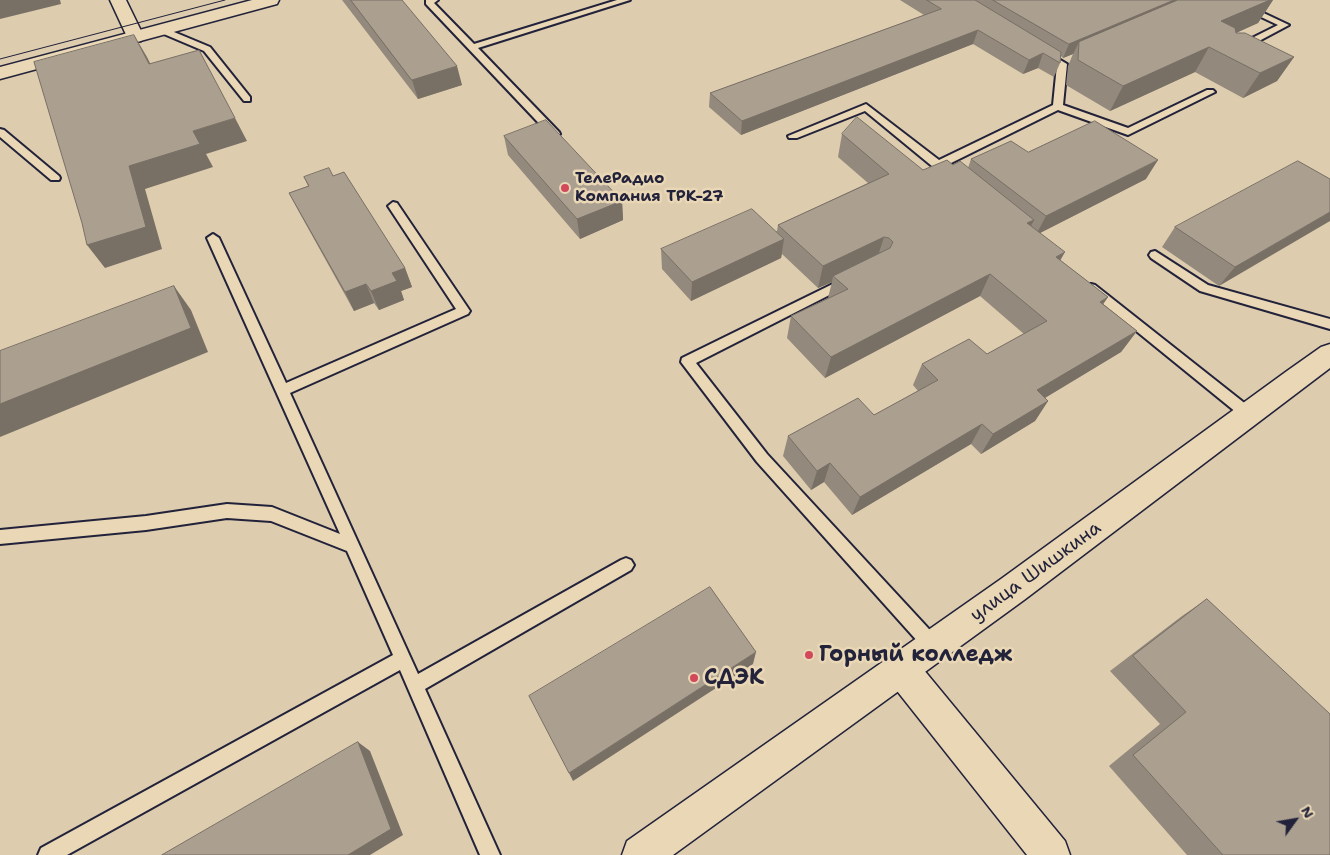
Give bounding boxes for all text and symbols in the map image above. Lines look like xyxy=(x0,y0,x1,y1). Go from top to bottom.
place label: ТелеРадио Компания ТРК-27 xyxy=(575,169,724,207)
marker: ТелеРадио Компания ТРК-27 xyxy=(559,182,571,194)
street label: улица Шишкина xyxy=(966,517,1106,627)
place label: Горный колледж xyxy=(819,642,1012,668)
marker: Горный колледж xyxy=(803,649,815,661)
place label: СДЭК xyxy=(704,665,764,691)
marker: СДЭК xyxy=(688,672,700,684)
north arrow xyxy=(1270,795,1320,845)
text: N xyxy=(1297,803,1318,822)

